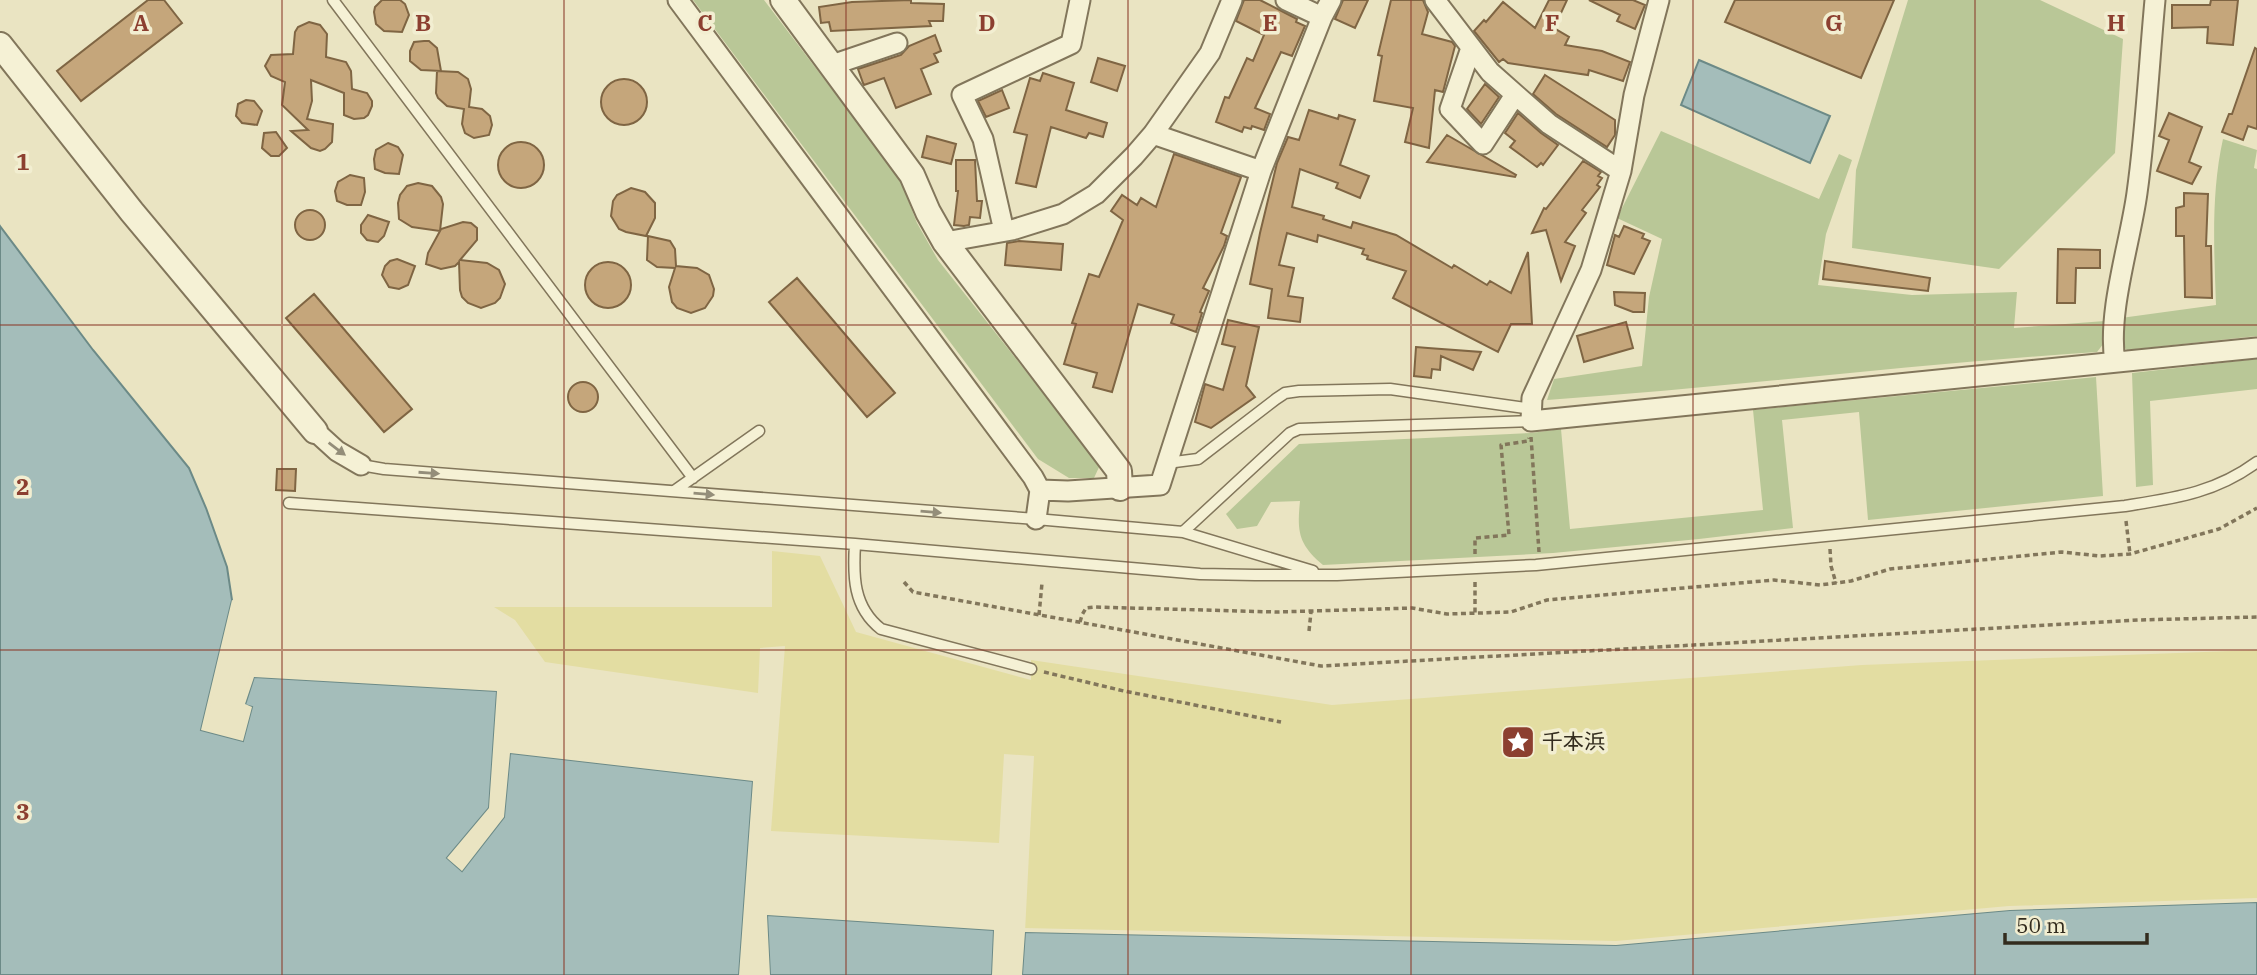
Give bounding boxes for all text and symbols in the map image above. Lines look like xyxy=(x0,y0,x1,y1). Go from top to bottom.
text: A xyxy=(133,7,149,37)
text: B xyxy=(415,7,431,37)
text: C xyxy=(697,7,713,37)
text: D xyxy=(978,7,996,37)
text: E xyxy=(1262,7,1278,37)
text: F xyxy=(1545,7,1559,37)
text: G xyxy=(1825,7,1843,37)
text: H xyxy=(2107,7,2125,37)
text: 1 xyxy=(16,146,30,176)
one-way arrow xyxy=(328,442,346,456)
one-way arrow xyxy=(418,467,440,478)
text: 2 xyxy=(16,471,30,501)
one-way arrow xyxy=(694,489,716,500)
one-way arrow xyxy=(920,507,942,518)
place icon: 千本浜 xyxy=(1499,723,1537,761)
place label: 千本浜 xyxy=(1542,727,1605,755)
text: 3 xyxy=(16,796,30,826)
scale bar xyxy=(2005,902,2147,946)
text: 50 m xyxy=(2016,911,2066,939)

